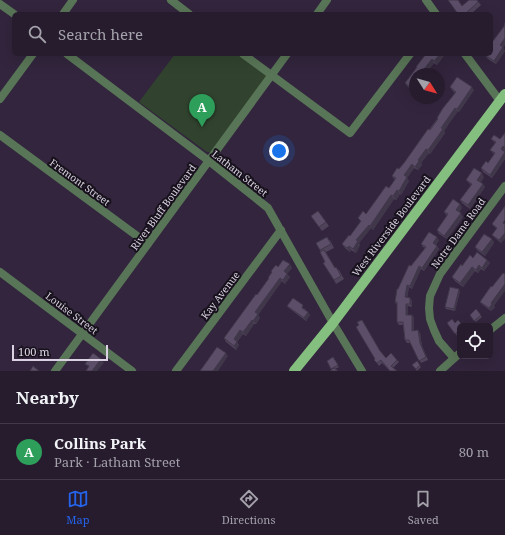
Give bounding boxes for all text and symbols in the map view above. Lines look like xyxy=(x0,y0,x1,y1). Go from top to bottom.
search box xyxy=(12,12,493,56)
icon: search xyxy=(26,23,48,45)
text: Search here xyxy=(58,24,143,44)
north arrow xyxy=(409,68,445,104)
pin: A xyxy=(189,94,215,127)
your location xyxy=(269,141,289,161)
street label: Latham Street xyxy=(209,147,271,200)
street label: Fremont Street xyxy=(47,155,113,209)
street label: River Bluff Boulevard xyxy=(127,161,199,253)
street label: West Riverside Boulevard xyxy=(349,173,433,279)
street label: Notre Dame Road xyxy=(428,195,488,271)
street label: Kay Avenue xyxy=(197,268,243,322)
street label: Louise Street xyxy=(43,289,101,338)
map controls xyxy=(457,323,493,359)
button: locate xyxy=(457,323,493,359)
scale bar xyxy=(12,343,108,362)
text: 100 m xyxy=(18,344,50,359)
text: Nearby xyxy=(16,386,79,409)
text: Collins Park xyxy=(54,433,146,453)
text: A xyxy=(24,443,34,461)
text: 80 m xyxy=(459,443,489,461)
text: Park · Latham Street xyxy=(54,453,180,471)
tab: Map xyxy=(66,488,89,527)
tab: Directions xyxy=(222,488,275,527)
tab: Saved xyxy=(408,488,439,527)

